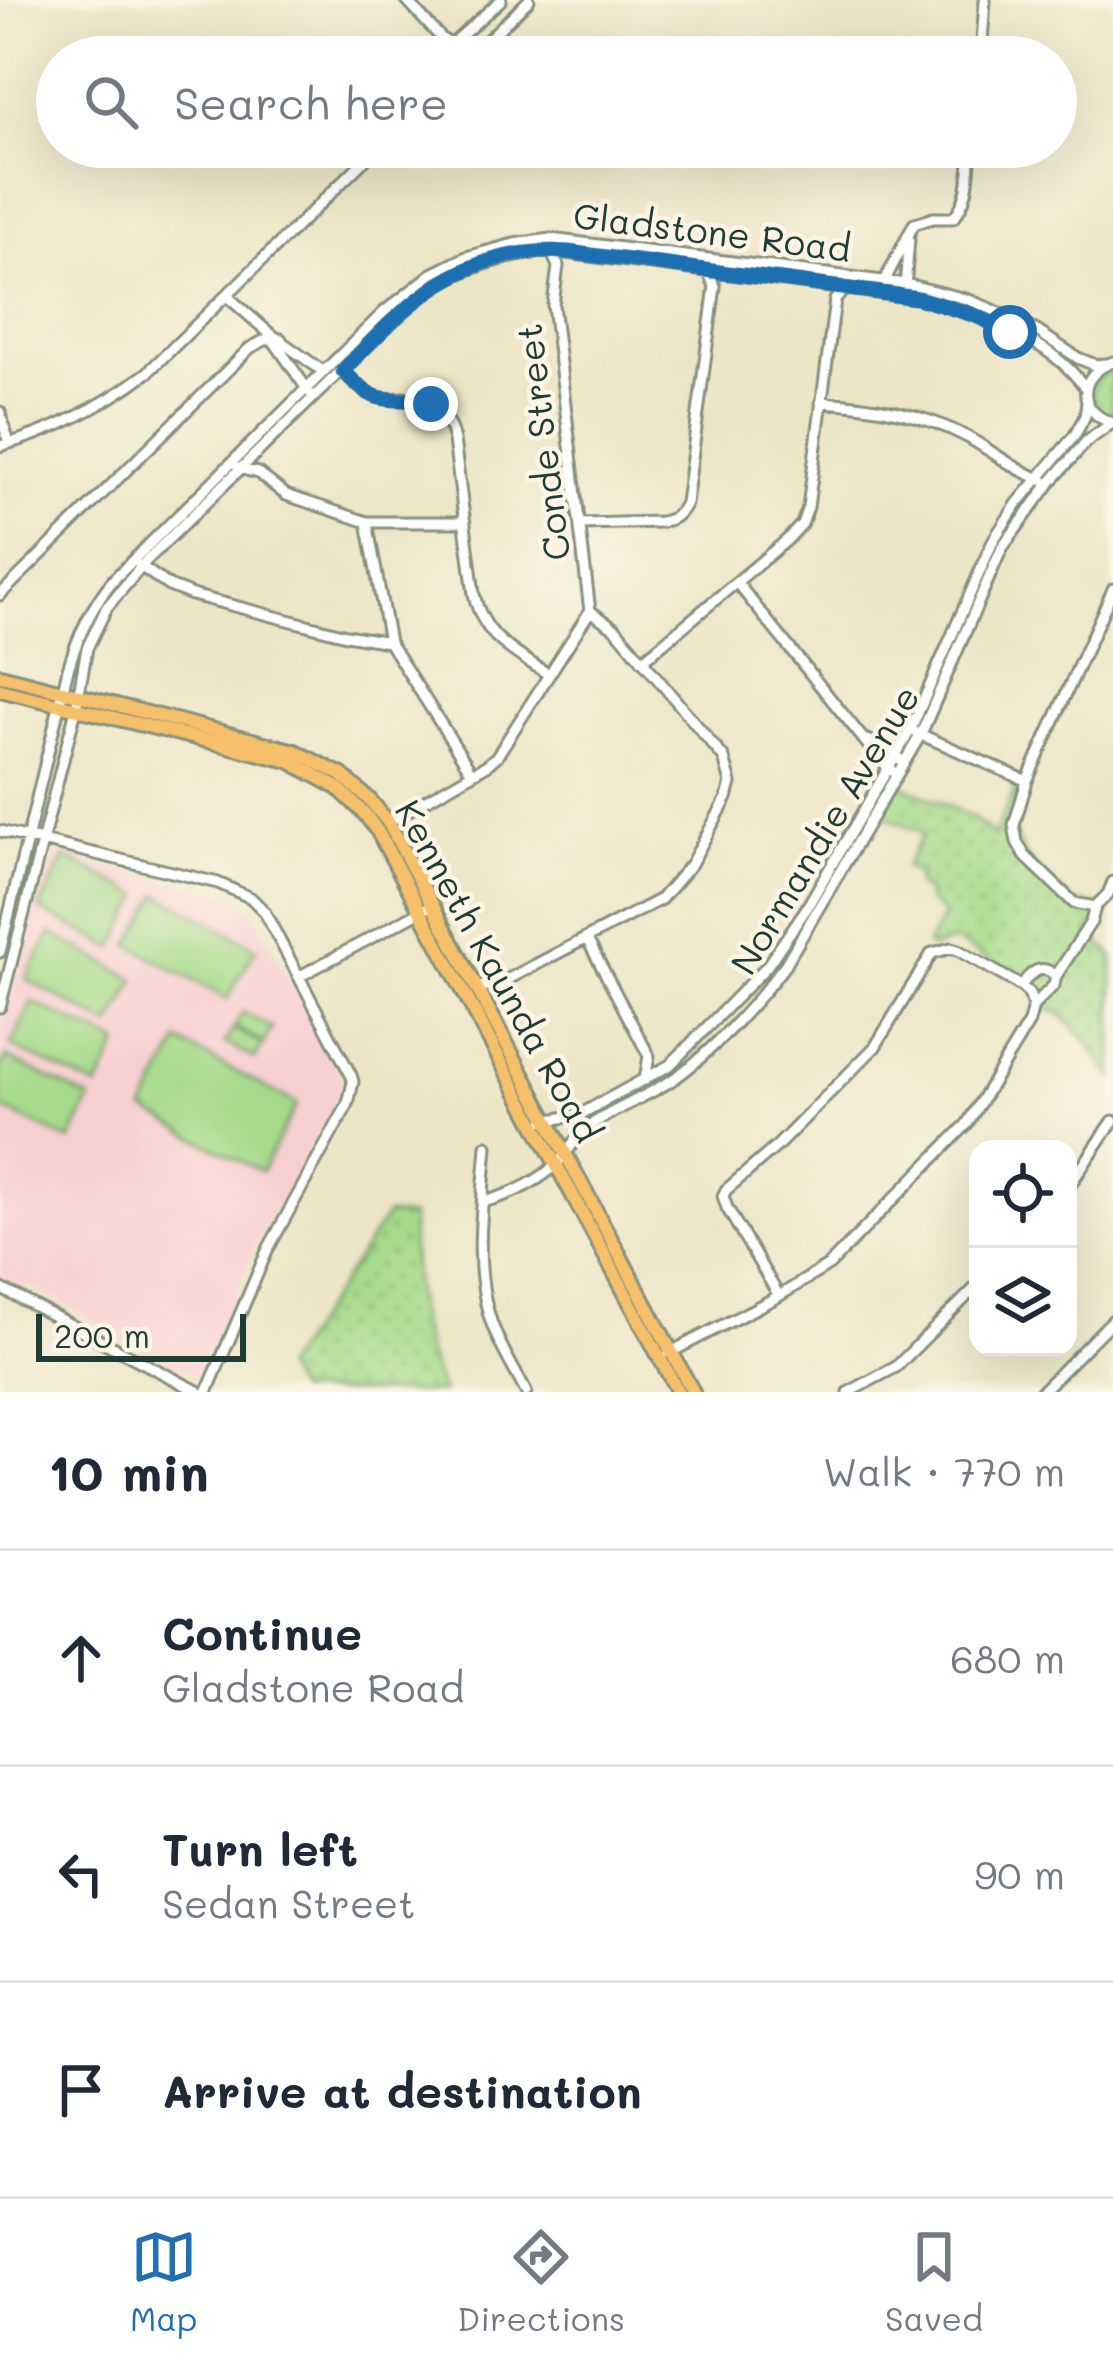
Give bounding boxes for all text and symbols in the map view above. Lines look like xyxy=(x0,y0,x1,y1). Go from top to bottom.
search box xyxy=(36,36,1077,168)
icon: search xyxy=(78,69,144,135)
text: Search here xyxy=(174,73,448,131)
street label: Gladstone Road xyxy=(571,190,854,271)
route start xyxy=(983,305,1037,359)
street label: Conde Street xyxy=(504,321,579,563)
route end xyxy=(404,377,458,431)
street label: Normandie Avenue xyxy=(719,676,929,982)
street label: Kenneth Kaunda Road xyxy=(386,791,613,1150)
map controls xyxy=(969,1140,1077,1356)
button: locate xyxy=(969,1140,1077,1248)
button: layers xyxy=(969,1248,1077,1356)
scale bar xyxy=(36,1308,246,1361)
text: 200 m xyxy=(54,1313,150,1356)
text: 10 min xyxy=(48,1437,209,1504)
text: Walk · 770 m xyxy=(823,1445,1065,1496)
text: Continue xyxy=(162,1603,362,1661)
icon: ahead xyxy=(48,1625,114,1691)
text: 680 m xyxy=(950,1632,1065,1683)
text: Gladstone Road xyxy=(162,1661,464,1712)
text: Turn left xyxy=(162,1819,358,1877)
icon: left xyxy=(48,1841,114,1907)
text: 90 m xyxy=(974,1848,1065,1899)
text: Sedan Street xyxy=(162,1877,415,1928)
icon: arrive xyxy=(48,2057,114,2123)
text: Arrive at destination xyxy=(162,2061,642,2119)
tab: Map xyxy=(130,2224,197,2339)
tab: Directions xyxy=(457,2224,625,2339)
tab: Saved xyxy=(885,2224,983,2339)

